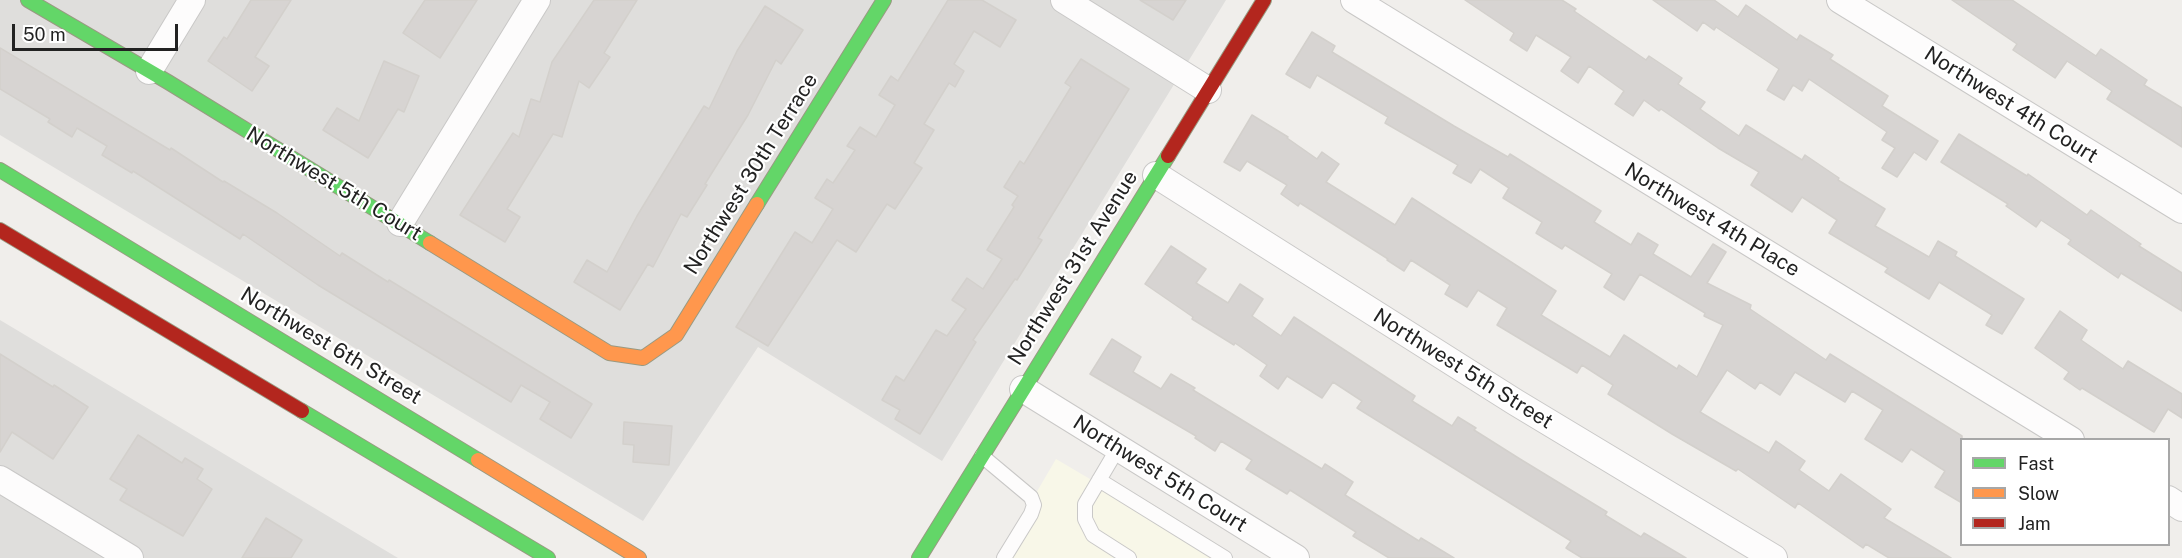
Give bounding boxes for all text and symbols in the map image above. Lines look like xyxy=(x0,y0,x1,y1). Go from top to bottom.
scale bar xyxy=(15,12,182,50)
text: 50 m xyxy=(23,24,66,45)
street label: Northwest 4th Court xyxy=(1919,41,2103,169)
street label: Northwest 30th Terrace xyxy=(679,69,823,279)
street label: Northwest 5th Court xyxy=(242,122,426,246)
street label: Northwest 4th Place xyxy=(1620,158,1804,282)
street label: Northwest 31st Avenue xyxy=(1003,166,1143,370)
street label: Northwest 6th Street xyxy=(236,282,426,410)
street label: Northwest 5th Street xyxy=(1368,303,1558,435)
street label: Northwest 5th Court xyxy=(1068,410,1252,538)
legend xyxy=(1960,438,2170,546)
text: Fast xyxy=(2018,453,2054,474)
text: Slow xyxy=(2018,483,2059,504)
text: Jam xyxy=(2018,513,2051,534)

